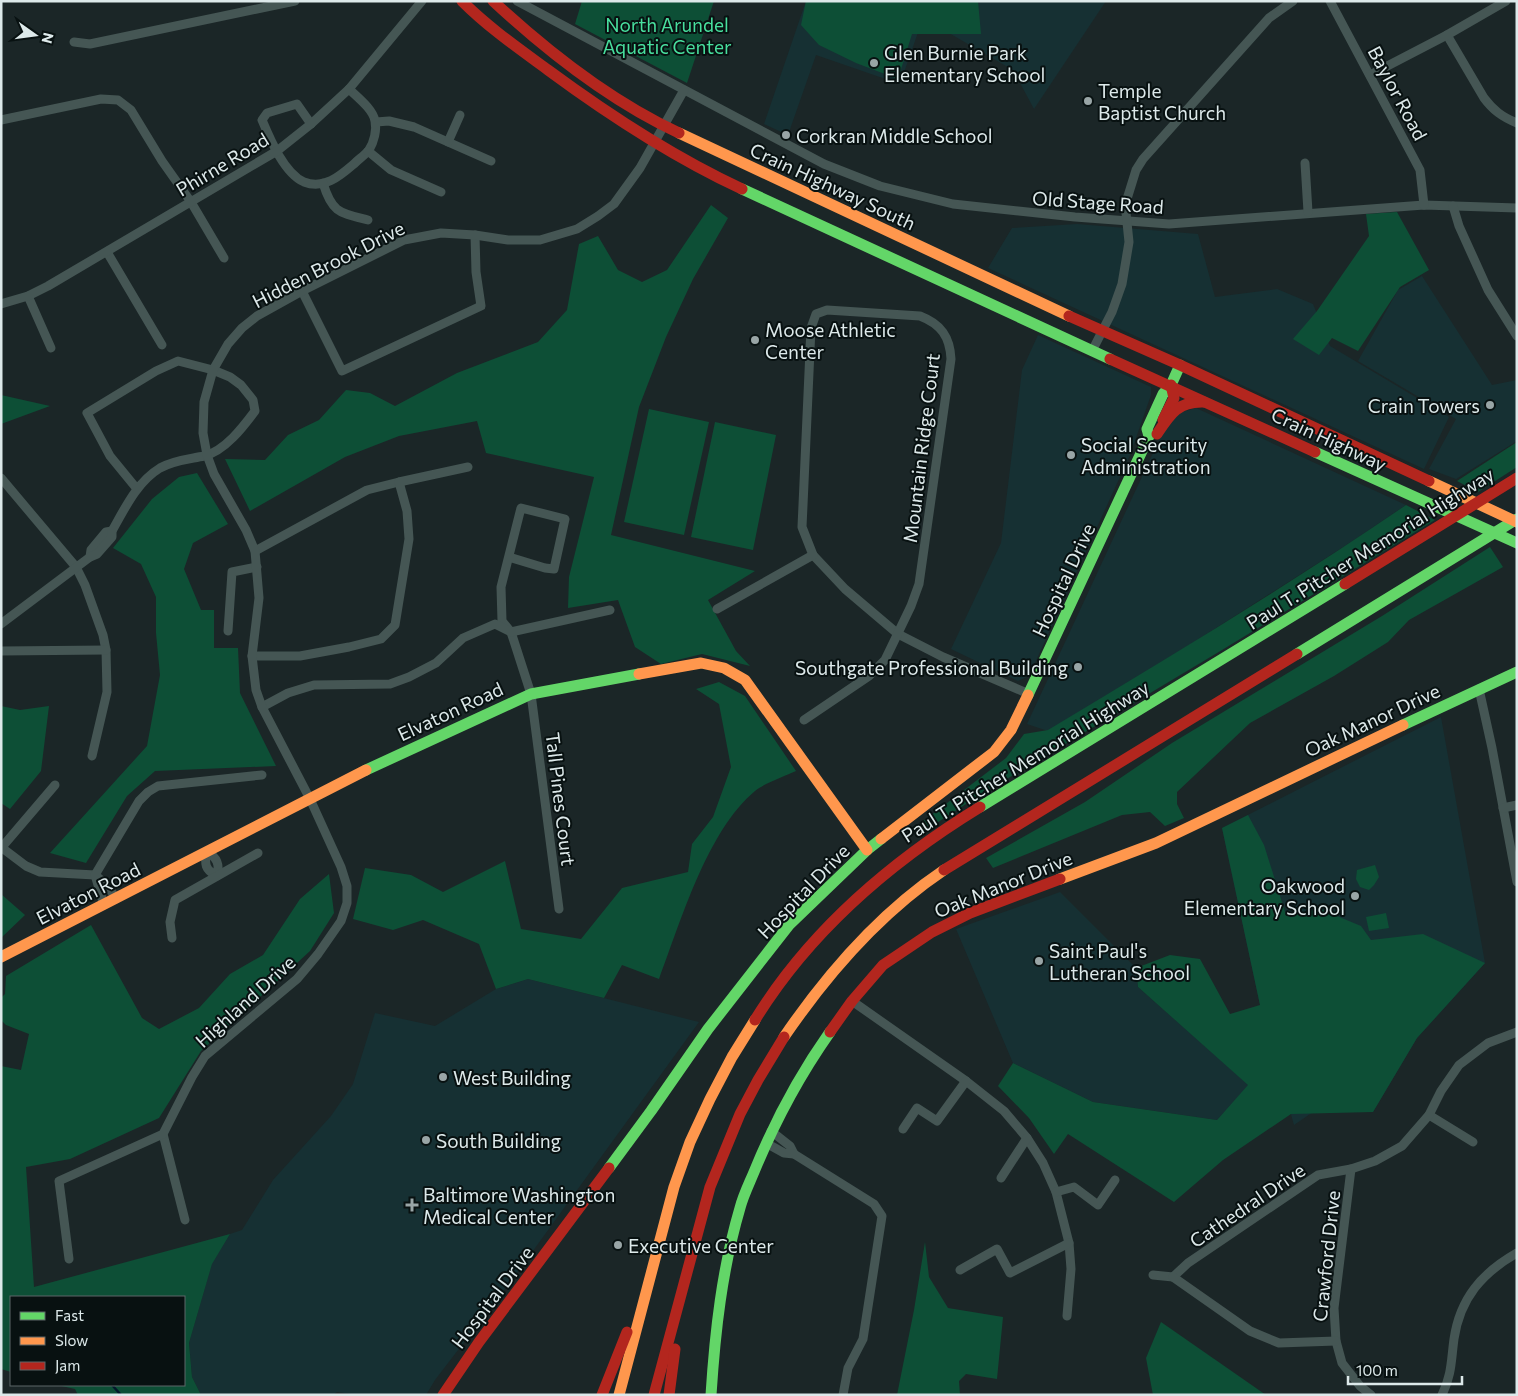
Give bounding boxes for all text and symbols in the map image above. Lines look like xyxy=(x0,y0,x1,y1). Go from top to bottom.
north arrow xyxy=(10,10,60,60)
park label: North Arundel Aquatic Center xyxy=(602,13,732,58)
text: N xyxy=(39,31,58,45)
place label: Glen Burnie Park Elementary School xyxy=(884,41,1045,86)
street label: Baylor Road xyxy=(1364,42,1432,144)
marker: Glen Burnie Park Elementary School xyxy=(868,57,880,69)
place label: Temple Baptist Church xyxy=(1098,79,1226,124)
marker: Temple Baptist Church xyxy=(1082,95,1094,107)
place label: Corkran Middle School xyxy=(796,124,993,147)
street label: Phirne Road xyxy=(171,127,273,201)
marker: Corkran Middle School xyxy=(780,129,792,141)
street label: Crain Highway South xyxy=(747,138,919,234)
street label: Old Stage Road xyxy=(1031,186,1165,218)
street label: Hidden Brook Drive xyxy=(248,216,408,312)
place label: Moose Athletic Center xyxy=(765,318,896,363)
marker: Moose Athletic Center xyxy=(749,334,761,346)
street label: Mountain Ridge Court xyxy=(898,352,944,544)
place label: Crain Towers xyxy=(1368,394,1480,417)
marker: Crain Towers xyxy=(1484,399,1496,411)
street label: Crain Highway xyxy=(1268,402,1390,476)
place label: Social Security Administration xyxy=(1081,433,1211,478)
marker: Social Security Administration xyxy=(1065,449,1077,461)
street label: Paul T. Pitcher Memorial Highway xyxy=(1242,462,1498,634)
street label: Hospital Drive xyxy=(1027,520,1099,640)
place label: Southgate Professional Building xyxy=(795,656,1068,679)
marker: Southgate Professional Building xyxy=(1072,661,1084,673)
street label: Paul T. Pitcher Memorial Highway xyxy=(897,675,1153,847)
street label: Elvaton Road xyxy=(394,677,506,745)
street label: Oak Manor Drive xyxy=(1301,679,1443,761)
street label: Tall Pines Court xyxy=(541,731,581,867)
street label: Hospital Drive xyxy=(752,839,854,943)
street label: Oak Manor Drive xyxy=(931,846,1075,922)
street label: Elvaton Road xyxy=(32,857,144,929)
place label: Oakwood Elementary School xyxy=(1184,874,1345,919)
marker: Oakwood Elementary School xyxy=(1349,890,1361,902)
place label: Saint Paul's Lutheran School xyxy=(1049,939,1190,984)
street label: Highland Drive xyxy=(190,950,300,1052)
marker: Saint Paul's Lutheran School xyxy=(1033,955,1045,967)
place label: West Building xyxy=(453,1066,571,1089)
marker: West Building xyxy=(437,1071,449,1083)
place label: South Building xyxy=(436,1129,561,1152)
marker: South Building xyxy=(420,1134,432,1146)
street label: Cathedral Drive xyxy=(1185,1158,1309,1252)
place label: Baltimore Washington Medical Center xyxy=(423,1183,615,1228)
street label: Crawford Drive xyxy=(1308,1189,1344,1323)
marker: Baltimore Washington Medical Center xyxy=(405,1198,419,1212)
place label: Executive Center xyxy=(628,1234,774,1257)
marker: Executive Center xyxy=(612,1239,624,1251)
street label: Hospital Drive xyxy=(446,1241,538,1353)
legend xyxy=(10,1296,185,1386)
text: Fast xyxy=(55,1306,84,1324)
text: Slow xyxy=(55,1331,88,1349)
scale bar xyxy=(1348,1354,1462,1386)
text: Jam xyxy=(55,1356,80,1374)
text: 100 m xyxy=(1356,1361,1398,1379)

